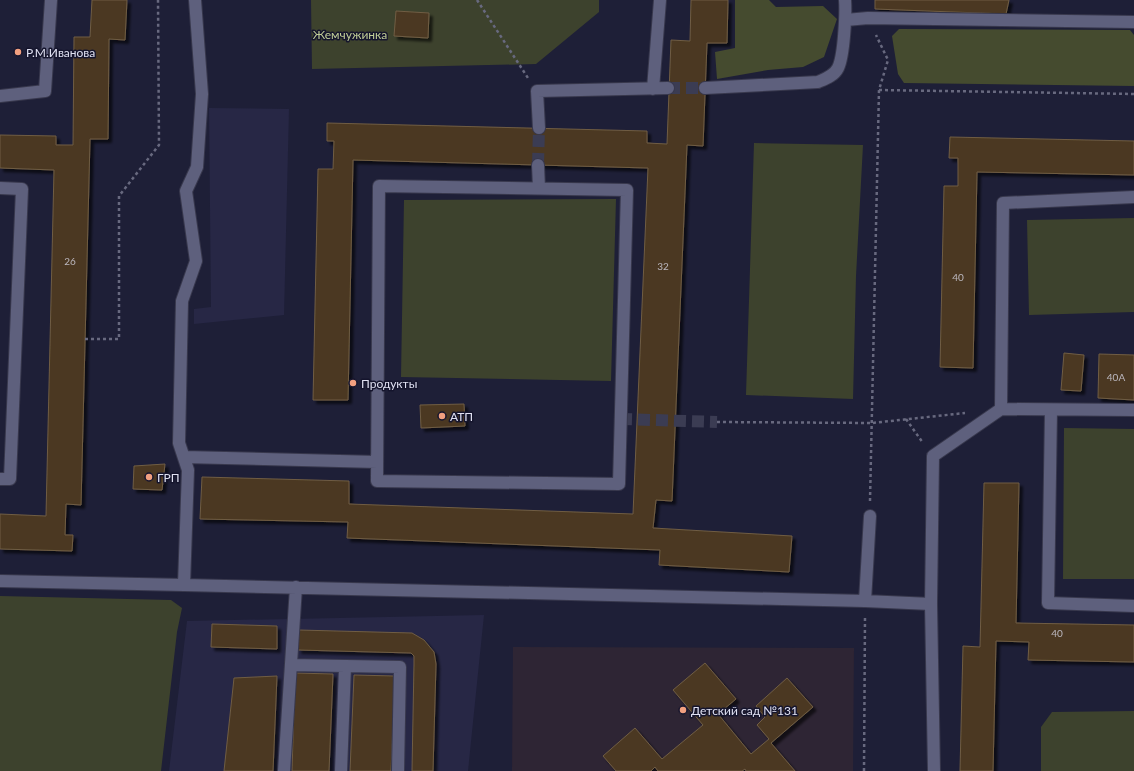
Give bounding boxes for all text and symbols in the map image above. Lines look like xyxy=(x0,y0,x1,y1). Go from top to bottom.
park label: Жемчужинка xyxy=(313,27,387,42)
place label: Р.М.Иванова xyxy=(26,45,95,60)
marker: Р.М.Иванова xyxy=(13,47,23,57)
house number: 26 xyxy=(64,255,76,267)
house number: 32 xyxy=(657,260,669,272)
house number: 40 xyxy=(952,271,964,283)
house number: 40А xyxy=(1107,371,1125,383)
place label: Продукты xyxy=(361,376,417,391)
marker: Продукты xyxy=(348,378,358,388)
place label: АТП xyxy=(450,409,473,424)
marker: АТП xyxy=(437,411,447,421)
place label: ГРП xyxy=(157,470,180,485)
marker: ГРП xyxy=(144,472,154,482)
house number: 40 xyxy=(1051,627,1063,639)
place label: Детский сад №131 xyxy=(691,703,798,718)
marker: Детский сад №131 xyxy=(678,705,688,715)

